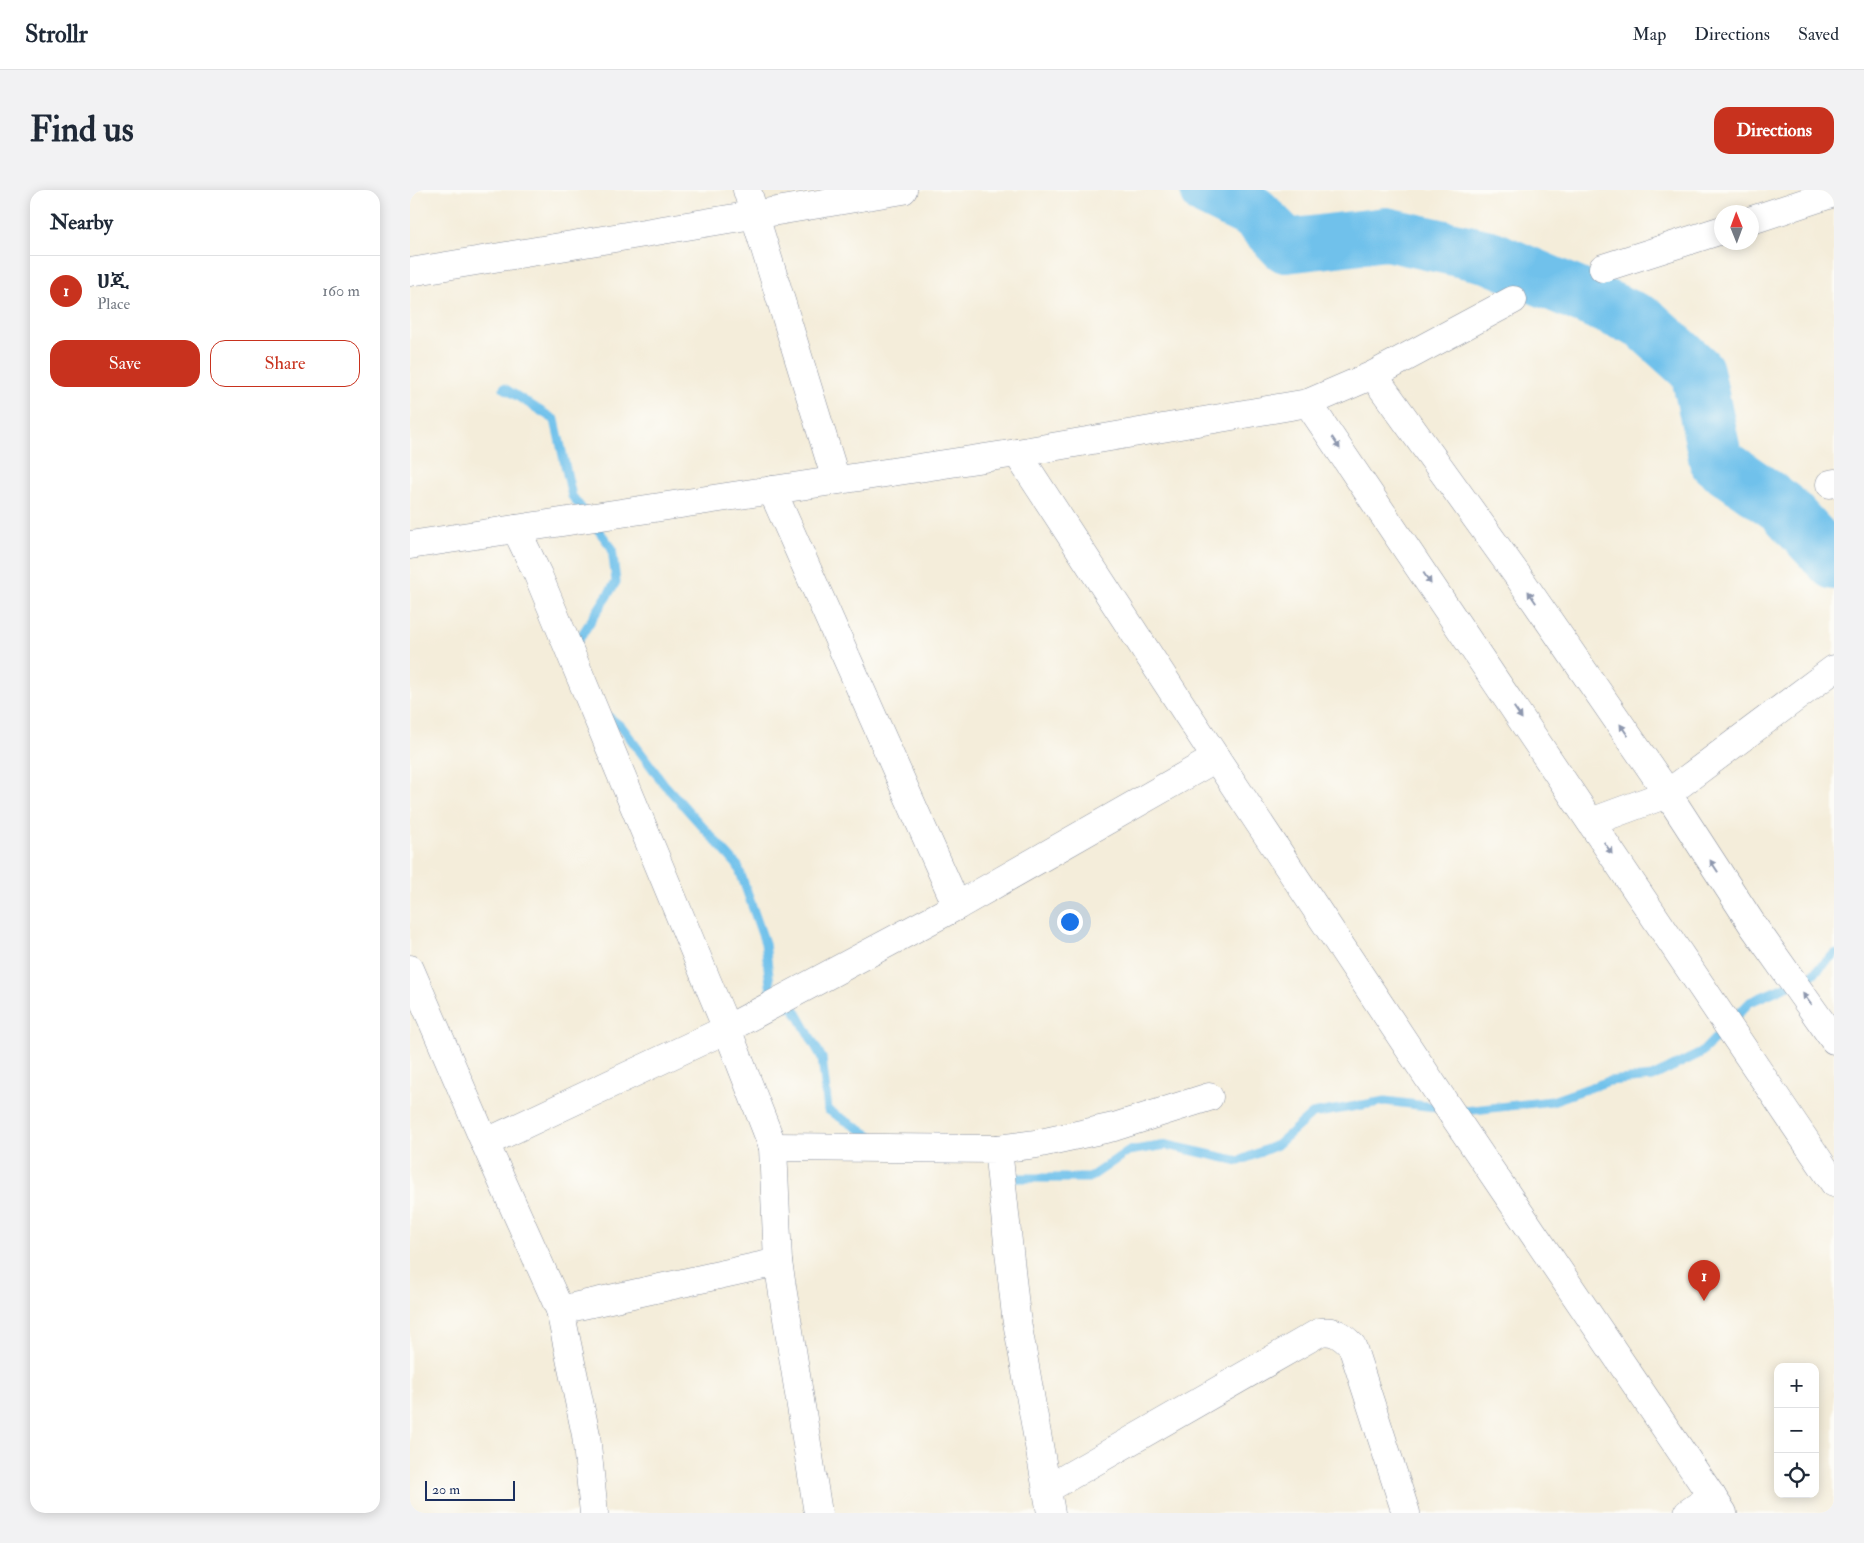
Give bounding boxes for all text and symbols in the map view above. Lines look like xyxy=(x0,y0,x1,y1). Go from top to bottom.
text: Strollr xyxy=(25,19,88,50)
text: Map xyxy=(1633,23,1666,46)
text: Directions xyxy=(1694,23,1770,46)
text: Saved xyxy=(1798,23,1839,46)
button: Directions xyxy=(1714,107,1834,154)
text: Find us xyxy=(30,108,134,152)
north arrow xyxy=(1714,205,1759,250)
text: Nearby xyxy=(50,209,113,236)
text: ሀጂ xyxy=(97,270,129,294)
text: 1 xyxy=(63,281,69,301)
text: 160 m xyxy=(322,281,360,301)
text: Place xyxy=(97,294,130,314)
button: Save xyxy=(50,340,200,387)
button: Share xyxy=(210,340,360,387)
one-way arrow xyxy=(1331,437,1341,450)
one-way arrow xyxy=(1422,571,1432,585)
one-way arrow xyxy=(1527,590,1537,603)
one-way arrow xyxy=(1513,706,1522,720)
one-way arrow xyxy=(1619,724,1629,737)
one-way arrow xyxy=(1603,841,1613,854)
one-way arrow xyxy=(1710,859,1719,872)
your location xyxy=(1057,909,1083,935)
one-way arrow xyxy=(1802,992,1812,1006)
pin: 1 xyxy=(1688,1260,1720,1301)
map controls xyxy=(1774,1363,1819,1498)
button: + xyxy=(1774,1363,1819,1408)
button: − xyxy=(1774,1408,1819,1453)
button: locate xyxy=(1774,1453,1819,1498)
scale bar xyxy=(425,1478,515,1501)
text: 20 m xyxy=(432,1481,460,1498)

